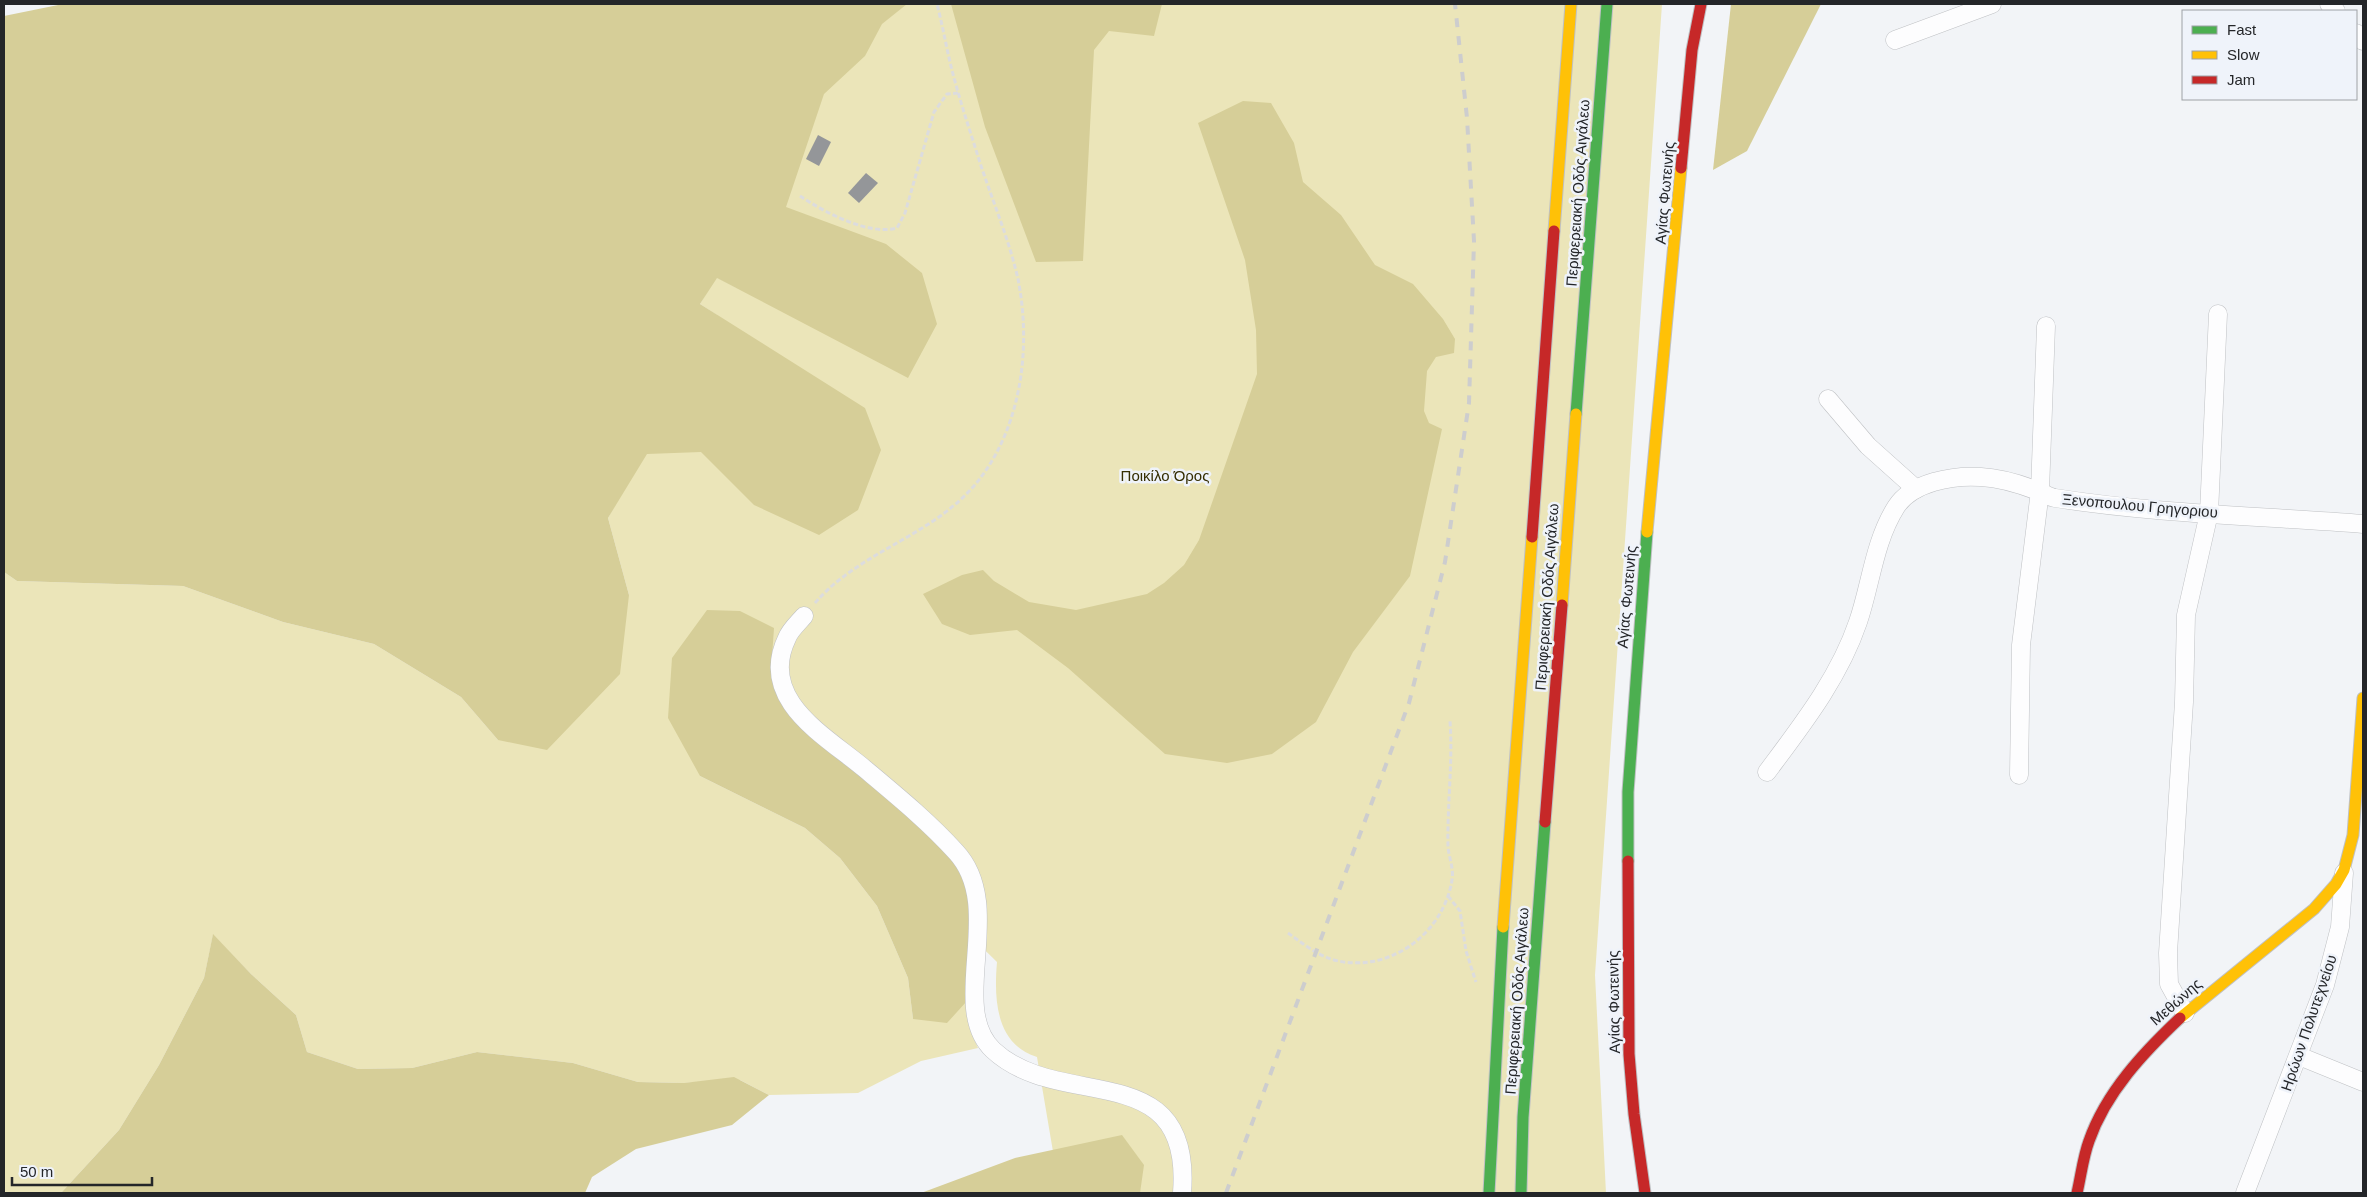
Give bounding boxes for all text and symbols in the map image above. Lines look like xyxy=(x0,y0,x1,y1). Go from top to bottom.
legend xyxy=(2182,10,2357,100)
text: Fast xyxy=(2227,21,2257,38)
text: Slow xyxy=(2227,46,2260,63)
text: Jam xyxy=(2227,71,2255,88)
street label: Περιφερειακή Οδός Αιγάλεω xyxy=(1562,99,1593,287)
street label: Αγίας Φωτεινής xyxy=(1652,141,1677,245)
park label: Ποικίλο Όρος xyxy=(1121,467,1209,484)
street label: Ξενοπουλου Γρηγοριου xyxy=(2062,490,2219,521)
street label: Περιφερειακή Οδός Αιγάλεω xyxy=(1531,503,1562,691)
street label: Αγίας Φωτεινής xyxy=(1614,545,1639,649)
street label: Περιφερειακή Οδός Αιγάλεω xyxy=(1501,907,1532,1095)
street label: Αγίας Φωτεινής xyxy=(1604,950,1623,1054)
street label: Ηρώων Πολυτεχνείου xyxy=(2277,952,2340,1093)
street label: Μεθώνης xyxy=(2147,975,2205,1028)
scale bar xyxy=(12,1154,152,1186)
text: 50 m xyxy=(20,1163,53,1180)

